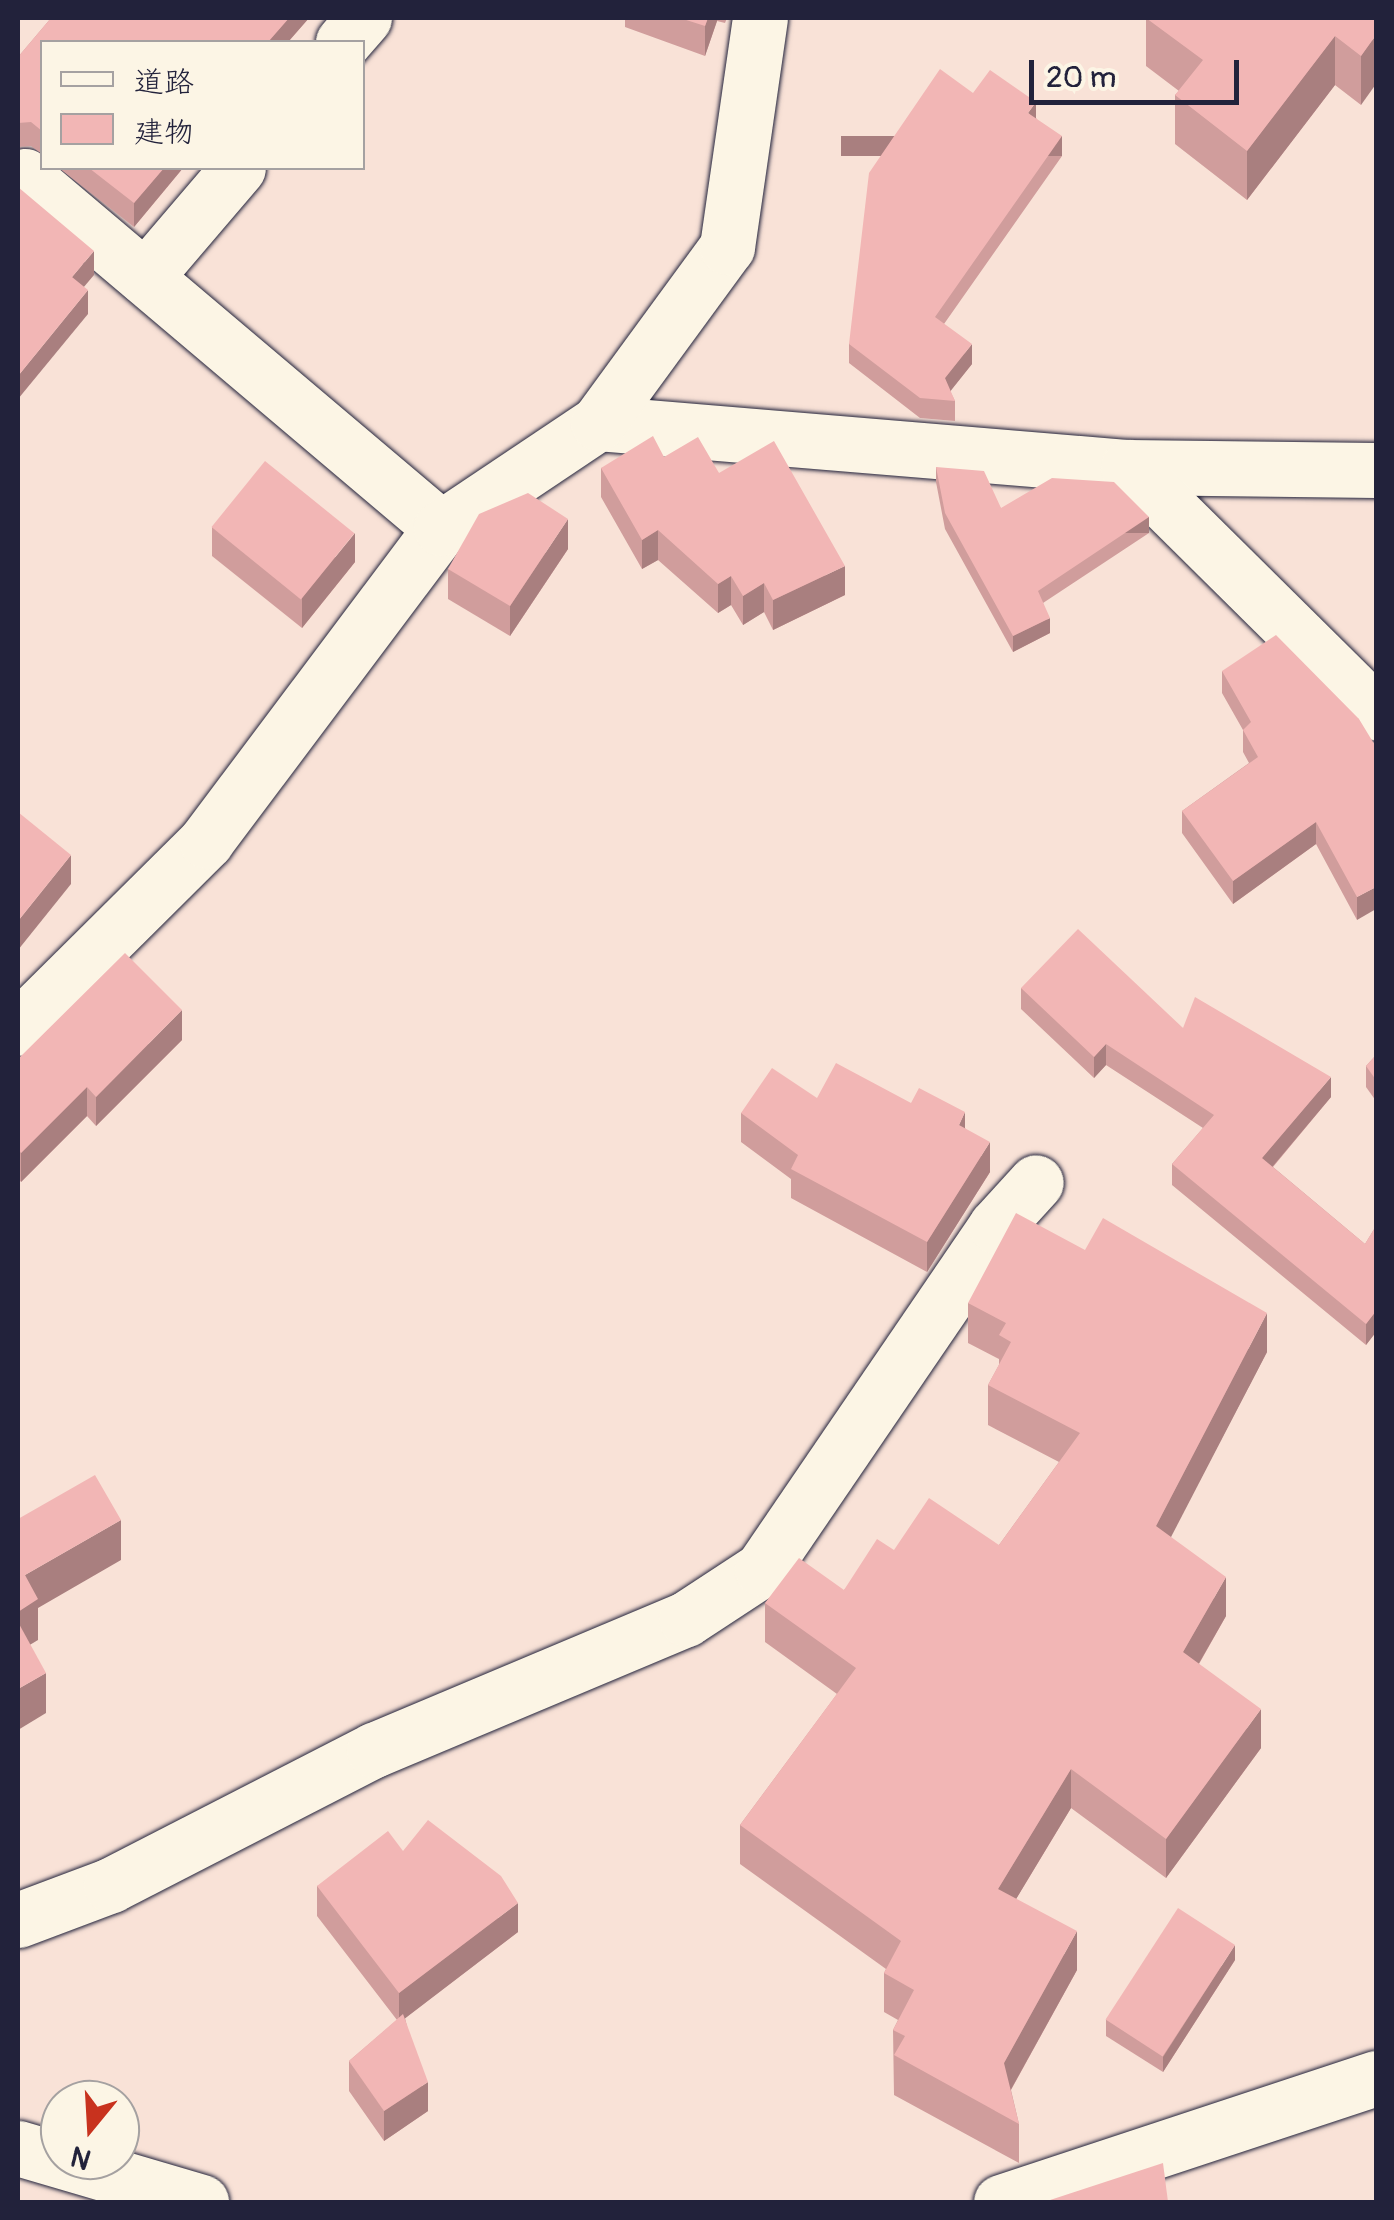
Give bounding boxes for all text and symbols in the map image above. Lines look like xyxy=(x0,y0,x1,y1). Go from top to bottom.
legend xyxy=(40,40,365,170)
scale bar xyxy=(1034,40,1244,102)
text: 20 m xyxy=(1046,59,1116,96)
text: 道路 xyxy=(134,64,194,101)
text: 建物 xyxy=(134,114,194,151)
north arrow xyxy=(40,2080,140,2180)
text: N xyxy=(67,2138,96,2177)

